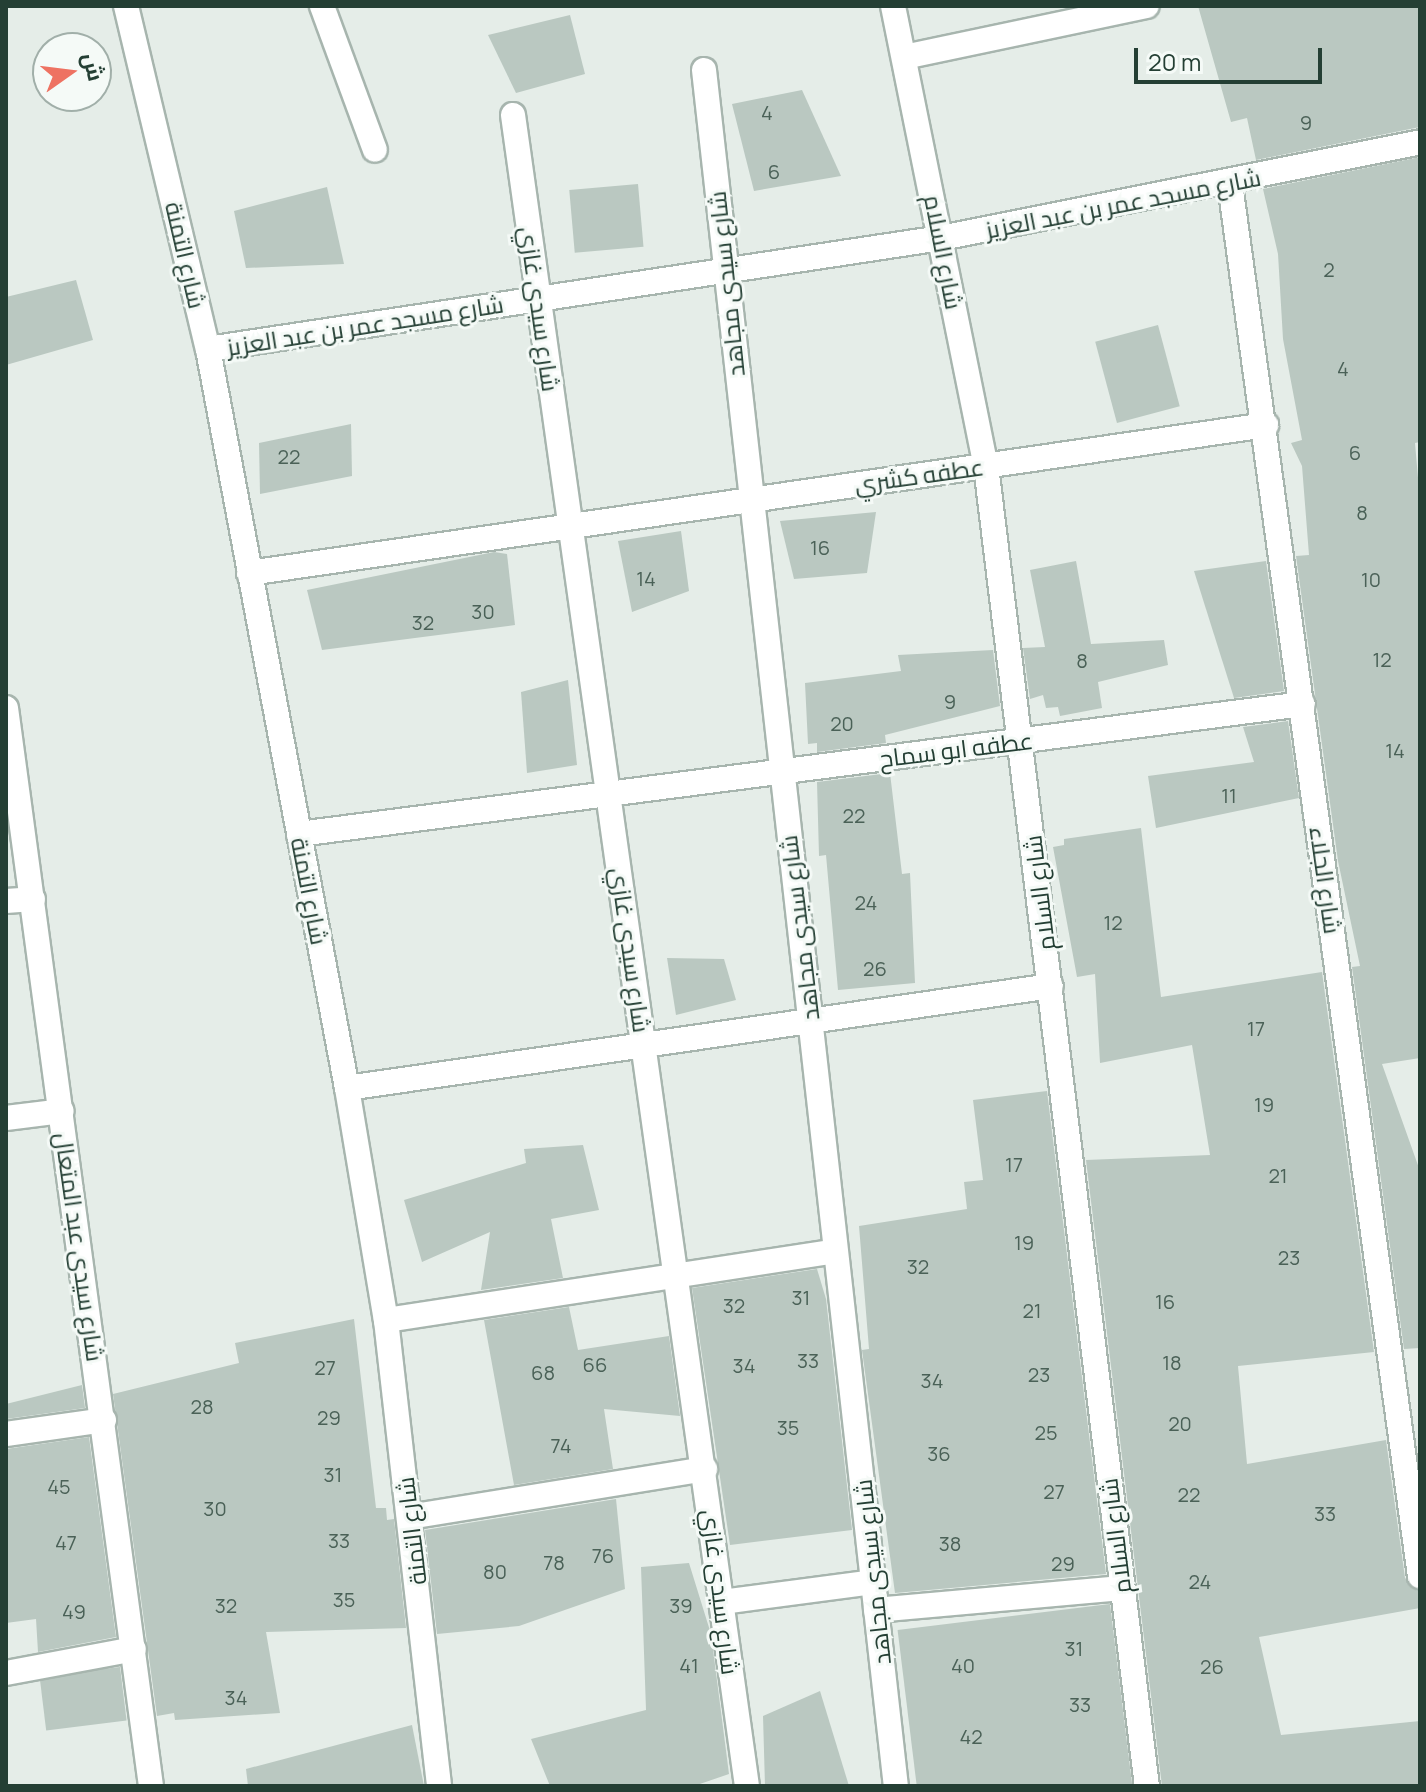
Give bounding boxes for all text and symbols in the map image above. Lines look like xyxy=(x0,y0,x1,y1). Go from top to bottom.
north arrow xyxy=(32,32,112,112)
scale bar xyxy=(1138,32,1326,82)
text: 20 m xyxy=(1148,45,1201,78)
text: ش xyxy=(75,49,111,84)
house number: 4 xyxy=(761,100,773,124)
house number: 9 xyxy=(1300,110,1312,134)
house number: 6 xyxy=(768,159,780,183)
street label: شارع مسجد عمر بن عبد العزيز xyxy=(983,162,1263,244)
street label: شارع سيدى مجاهد xyxy=(702,190,750,378)
street label: شارع السلام xyxy=(919,192,969,312)
street label: شارع التمنة xyxy=(160,199,212,311)
street label: شارع سيدى غازي xyxy=(514,225,566,393)
house number: 2 xyxy=(1323,257,1335,281)
street label: شارع مسجد عمر بن عبد العزيز xyxy=(225,289,505,361)
house number: 4 xyxy=(1337,356,1349,380)
house number: 6 xyxy=(1349,440,1361,464)
house number: 22 xyxy=(278,444,300,468)
street label: عطفه كشري xyxy=(853,452,985,498)
house number: 8 xyxy=(1356,500,1368,524)
house number: 16 xyxy=(810,535,830,559)
house number: 14 xyxy=(636,566,656,590)
house number: 10 xyxy=(1361,567,1381,591)
house number: 30 xyxy=(471,599,495,623)
house number: 32 xyxy=(412,610,434,634)
house number: 12 xyxy=(1372,647,1392,671)
house number: 8 xyxy=(1076,648,1088,672)
house number: 9 xyxy=(944,689,956,713)
house number: 20 xyxy=(830,711,854,735)
street label: عطفه ابو سماح xyxy=(877,725,1035,773)
house number: 14 xyxy=(1385,738,1405,762)
house number: 11 xyxy=(1221,783,1237,807)
house number: 22 xyxy=(843,803,865,827)
street label: شارع الجلاء xyxy=(1304,825,1348,935)
street label: شارع سيدى مجاهد xyxy=(773,834,825,1022)
street label: شارع السلام xyxy=(1018,834,1060,952)
street label: شارع التمنة xyxy=(286,835,334,947)
street label: شارع سيدى غازي xyxy=(605,866,657,1034)
house number: 24 xyxy=(855,890,877,914)
house number: 12 xyxy=(1103,910,1123,934)
house number: 26 xyxy=(863,956,887,980)
house number: 17 xyxy=(1247,1016,1265,1040)
house number: 19 xyxy=(1254,1092,1274,1116)
street label: شارع سيدى عبد المتعال xyxy=(50,1131,110,1363)
house number: 17 xyxy=(1005,1152,1023,1176)
house number: 21 xyxy=(1268,1163,1288,1187)
house number: 19 xyxy=(1014,1230,1034,1254)
house number: 23 xyxy=(1278,1245,1300,1269)
house number: 32 xyxy=(907,1254,929,1278)
house number: 31 xyxy=(792,1285,810,1309)
house number: 16 xyxy=(1155,1289,1175,1313)
house number: 32 xyxy=(723,1293,745,1317)
house number: 21 xyxy=(1022,1298,1042,1322)
house number: 33 xyxy=(797,1348,819,1372)
house number: 18 xyxy=(1162,1350,1182,1374)
house number: 66 xyxy=(583,1352,607,1376)
house number: 34 xyxy=(733,1353,755,1377)
house number: 27 xyxy=(314,1355,336,1379)
house number: 68 xyxy=(531,1360,555,1384)
house number: 23 xyxy=(1028,1362,1050,1386)
house number: 34 xyxy=(921,1368,943,1392)
house number: 28 xyxy=(190,1394,214,1418)
house number: 29 xyxy=(317,1405,341,1429)
house number: 20 xyxy=(1168,1411,1192,1435)
house number: 35 xyxy=(777,1415,799,1439)
house number: 25 xyxy=(1035,1420,1057,1444)
house number: 74 xyxy=(550,1433,572,1457)
house number: 36 xyxy=(927,1441,951,1465)
house number: 31 xyxy=(324,1462,342,1486)
house number: 45 xyxy=(47,1474,71,1498)
street label: شارع التمنة xyxy=(390,1475,432,1587)
street label: شارع السلام xyxy=(1094,1477,1136,1595)
street label: شارع سيدى مجاهد xyxy=(848,1478,896,1666)
house number: 27 xyxy=(1043,1479,1065,1503)
house number: 22 xyxy=(1178,1482,1200,1506)
house number: 30 xyxy=(203,1496,227,1520)
house number: 33 xyxy=(1314,1501,1336,1525)
street label: شارع سيدى غازي xyxy=(697,1508,745,1676)
house number: 33 xyxy=(328,1528,350,1552)
house number: 47 xyxy=(55,1530,77,1554)
house number: 38 xyxy=(939,1531,961,1555)
house number: 76 xyxy=(592,1543,614,1567)
house number: 78 xyxy=(543,1550,565,1574)
house number: 29 xyxy=(1051,1551,1075,1575)
house number: 80 xyxy=(483,1559,507,1583)
house number: 24 xyxy=(1189,1569,1211,1593)
house number: 35 xyxy=(333,1587,355,1611)
house number: 32 xyxy=(215,1593,237,1617)
house number: 39 xyxy=(669,1593,693,1617)
house number: 49 xyxy=(62,1599,86,1623)
house number: 31 xyxy=(1065,1636,1083,1660)
house number: 41 xyxy=(679,1653,699,1677)
house number: 40 xyxy=(951,1653,975,1677)
house number: 26 xyxy=(1200,1654,1224,1678)
house number: 34 xyxy=(225,1685,247,1709)
house number: 33 xyxy=(1069,1692,1091,1716)
house number: 42 xyxy=(959,1724,983,1748)

